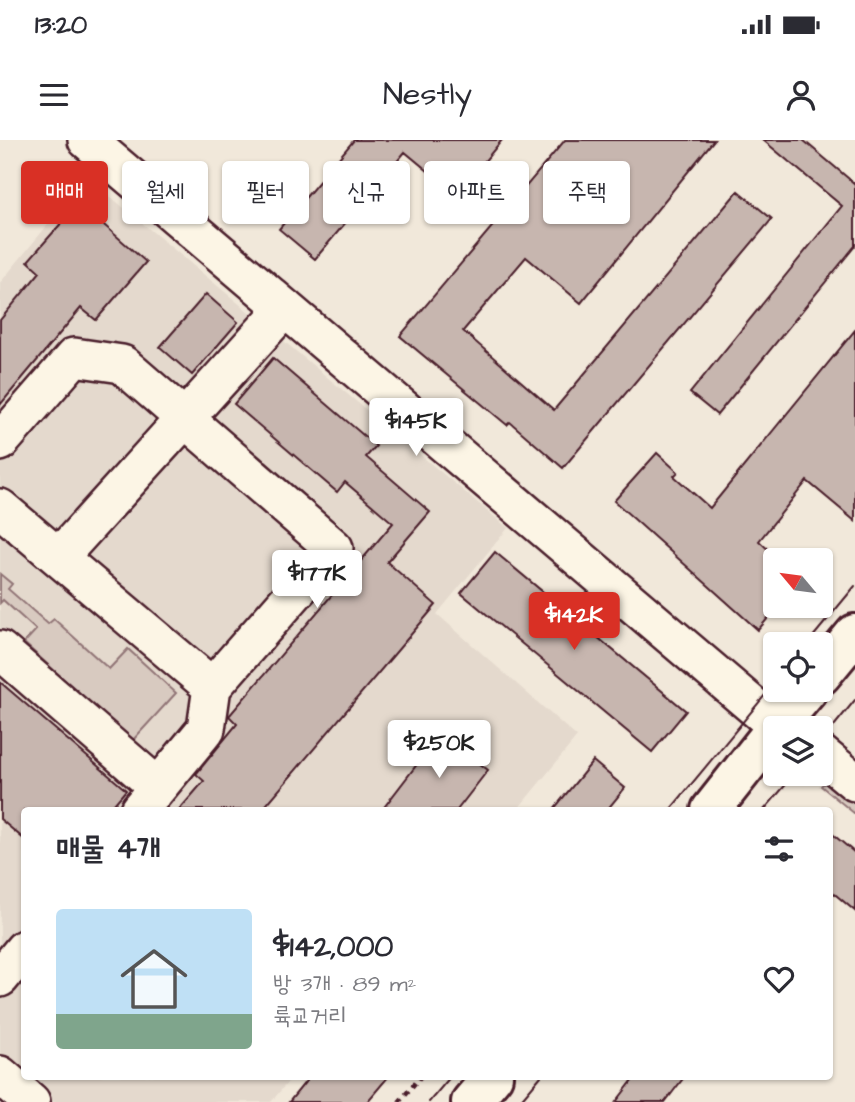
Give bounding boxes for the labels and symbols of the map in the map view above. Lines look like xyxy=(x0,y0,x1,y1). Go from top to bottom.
pin: $145K xyxy=(367,398,465,458)
north arrow xyxy=(763,548,833,618)
pin: $177K xyxy=(268,550,366,610)
pin: $142K xyxy=(525,592,623,652)
pin: $250K xyxy=(390,720,488,780)

